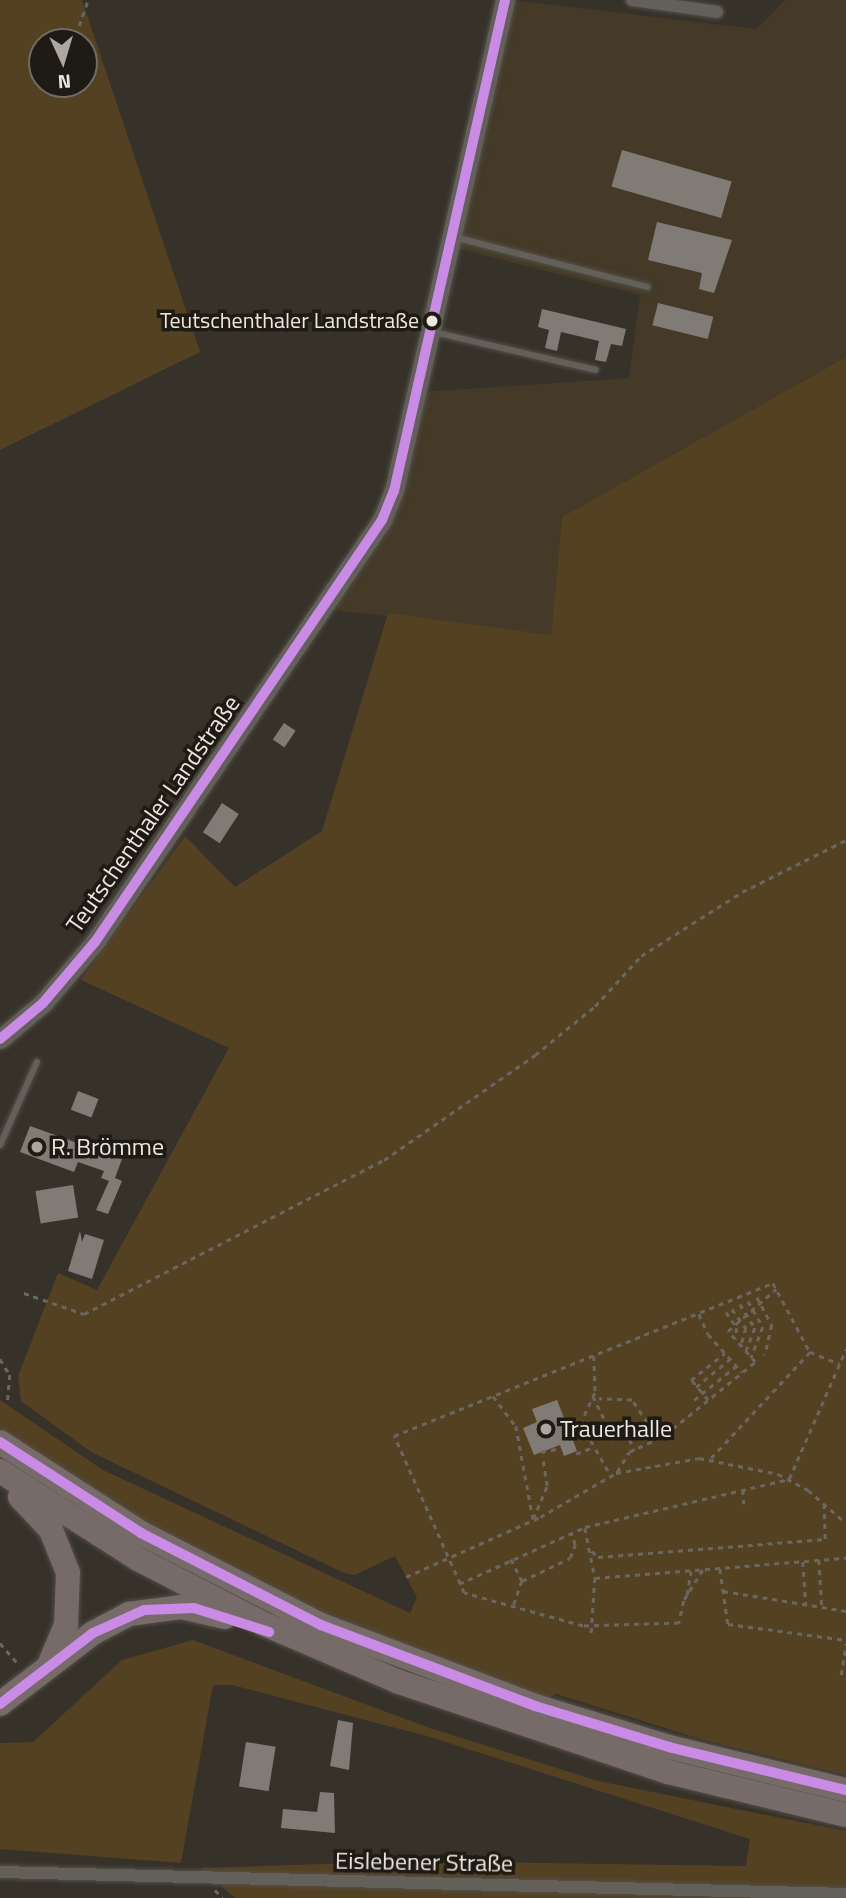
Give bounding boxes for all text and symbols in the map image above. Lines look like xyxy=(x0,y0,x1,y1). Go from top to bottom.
north arrow xyxy=(28,28,98,98)
text: N xyxy=(57,68,72,97)
place label: Teutschenthaler Landstraße xyxy=(160,308,419,334)
marker: Teutschenthaler Landstraße xyxy=(425,314,439,328)
street label: Teutschenthaler Landstraße xyxy=(60,690,246,938)
place label: R. Brömme xyxy=(51,1133,164,1161)
marker: R. Brömme xyxy=(29,1139,45,1155)
place label: Trauerhalle xyxy=(560,1415,672,1443)
marker: Trauerhalle xyxy=(538,1421,554,1437)
street label: Eislebener Straße xyxy=(335,1846,513,1878)

